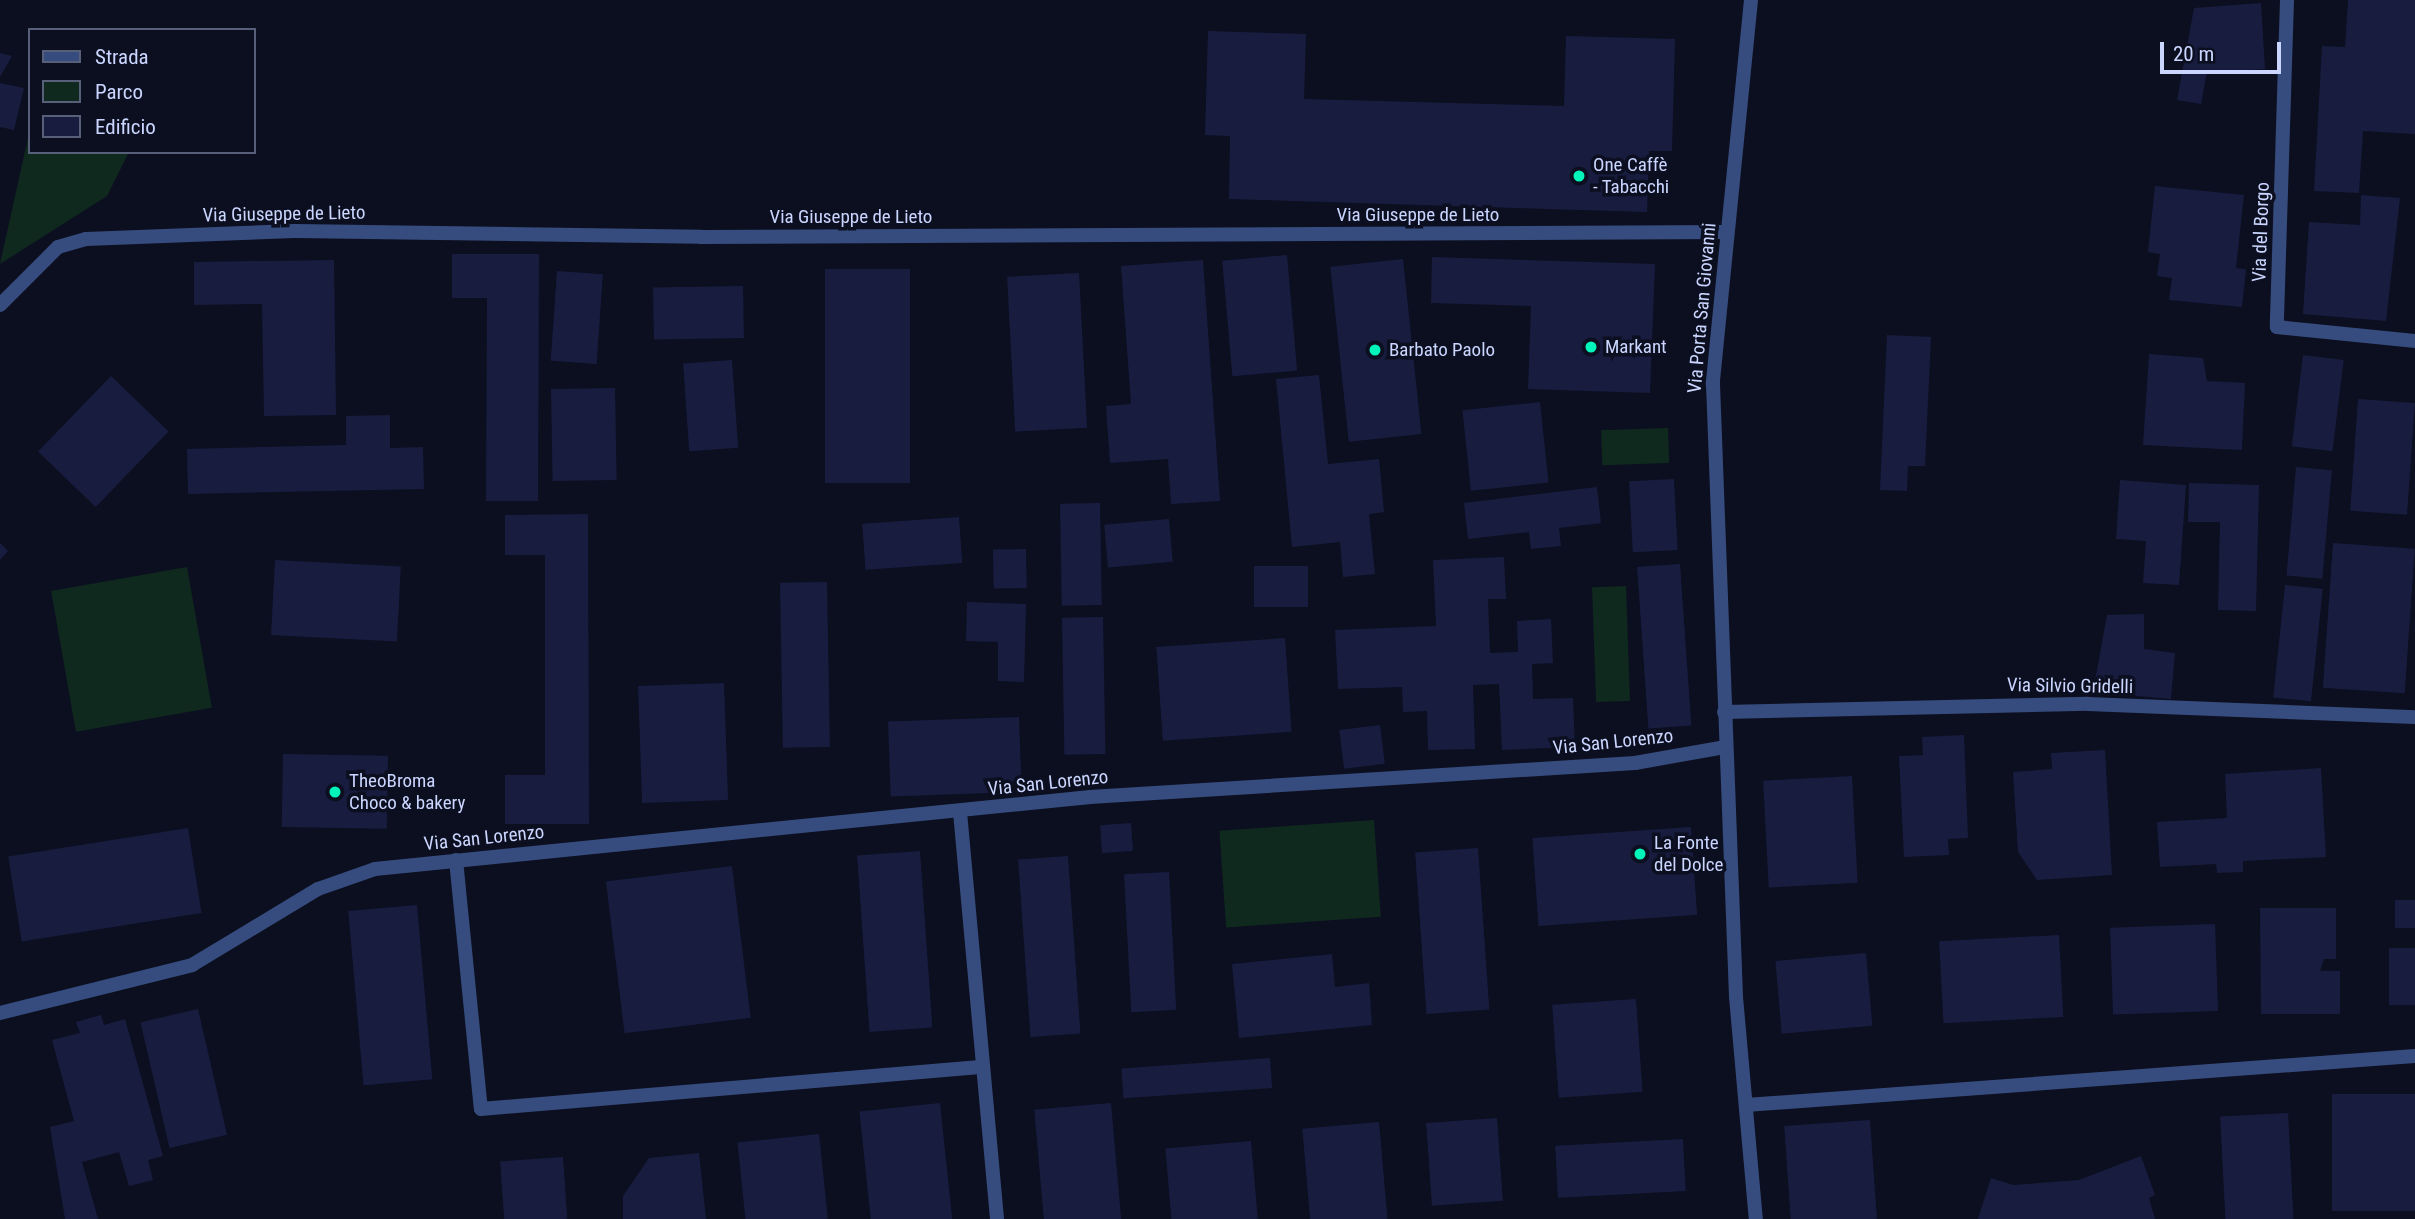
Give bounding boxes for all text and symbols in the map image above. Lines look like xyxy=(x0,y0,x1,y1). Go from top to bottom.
legend xyxy=(28,28,256,154)
scale bar xyxy=(2163,28,2284,72)
text: 20 m xyxy=(2173,42,2214,66)
text: Strada xyxy=(95,45,149,69)
text: Parco xyxy=(95,80,143,104)
text: Edificio xyxy=(95,115,156,139)
place label: One Caffè - Tabacchi xyxy=(1593,154,1670,198)
marker: One Caffè - Tabacchi xyxy=(1571,168,1587,184)
street label: Via del Borgo xyxy=(2248,182,2274,282)
street label: Via Giuseppe de Lieto xyxy=(202,201,366,227)
street label: Via Giuseppe de Lieto xyxy=(1337,204,1499,226)
street label: Via Giuseppe de Lieto xyxy=(770,206,932,228)
street label: Via Porta San Giovanni xyxy=(1683,222,1721,394)
place label: Markant xyxy=(1605,336,1667,358)
place label: Barbato Paolo xyxy=(1389,339,1495,361)
marker: Markant xyxy=(1583,339,1599,355)
marker: Barbato Paolo xyxy=(1367,342,1383,358)
street label: Via Silvio Gridelli xyxy=(2007,674,2133,698)
street label: Via San Lorenzo xyxy=(1552,724,1674,760)
street label: Via San Lorenzo xyxy=(987,765,1109,801)
place label: TheoBroma Choco & bakery xyxy=(349,770,465,814)
marker: TheoBroma Choco & bakery xyxy=(327,784,343,800)
street label: Via San Lorenzo xyxy=(423,820,545,856)
place label: La Fonte del Dolce xyxy=(1654,832,1723,876)
marker: La Fonte del Dolce xyxy=(1632,846,1648,862)

